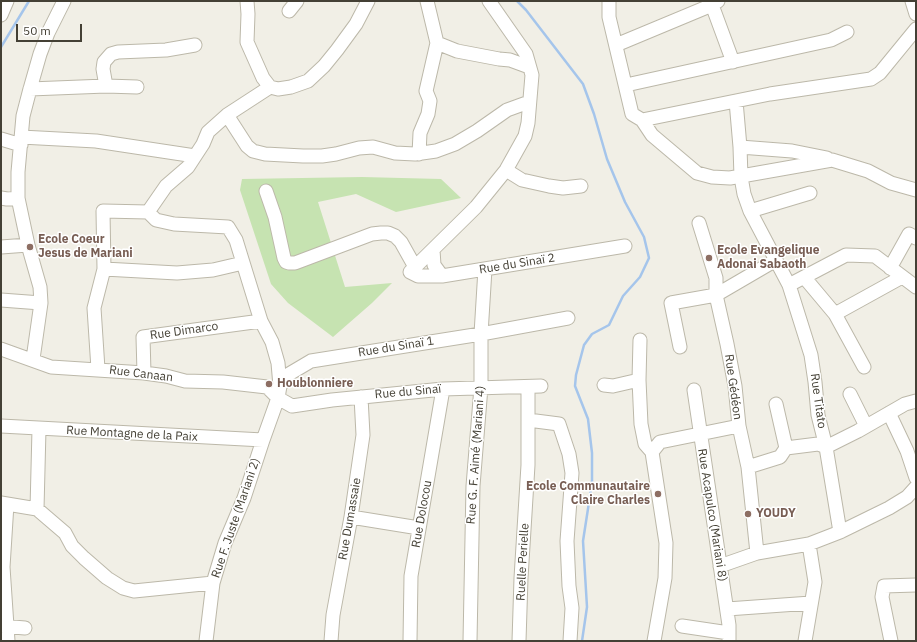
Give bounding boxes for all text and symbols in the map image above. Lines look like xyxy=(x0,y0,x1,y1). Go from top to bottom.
scale bar xyxy=(18,16,84,42)
text: 50 m xyxy=(23,23,51,38)
place label: Ecole Coeur Jesus de Mariani xyxy=(38,233,133,261)
marker: Ecole Coeur Jesus de Mariani xyxy=(25,242,35,252)
place label: Ecole Evangelique Adonai Sabaoth xyxy=(717,244,819,272)
street label: Rue du Sinaï 2 xyxy=(478,251,556,277)
marker: Ecole Evangelique Adonai Sabaoth xyxy=(704,253,714,263)
street label: Rue Dimarco xyxy=(149,319,219,343)
street label: Rue du Sinaï 1 xyxy=(357,334,435,360)
street label: Rue Gédéon xyxy=(721,353,745,421)
street label: Rue Canaan xyxy=(108,363,174,385)
street label: Rue Titato xyxy=(807,373,829,429)
place label: Houblonniere xyxy=(277,377,353,391)
marker: Houblonniere xyxy=(264,379,274,389)
street label: Rue du Sinaï xyxy=(374,382,442,402)
street label: Rue G. F. Aimé (Mariani 4) xyxy=(464,385,488,525)
street label: Rue Montagne de la Paix xyxy=(66,423,198,445)
street label: Rue Acapulco (Mariani 8) xyxy=(694,447,730,583)
street label: Rue F. Juste (Mariani 2) xyxy=(209,456,263,580)
street label: Rue Dumassaie xyxy=(336,477,364,561)
street label: Rue Dolocou xyxy=(409,479,435,549)
place label: Ecole Communautaire Claire Charles xyxy=(526,480,650,508)
marker: Ecole Communautaire Claire Charles xyxy=(653,489,663,499)
place label: YOUDY xyxy=(756,507,796,521)
marker: YOUDY xyxy=(743,509,753,519)
street label: Ruelle Perielle xyxy=(514,523,532,601)

